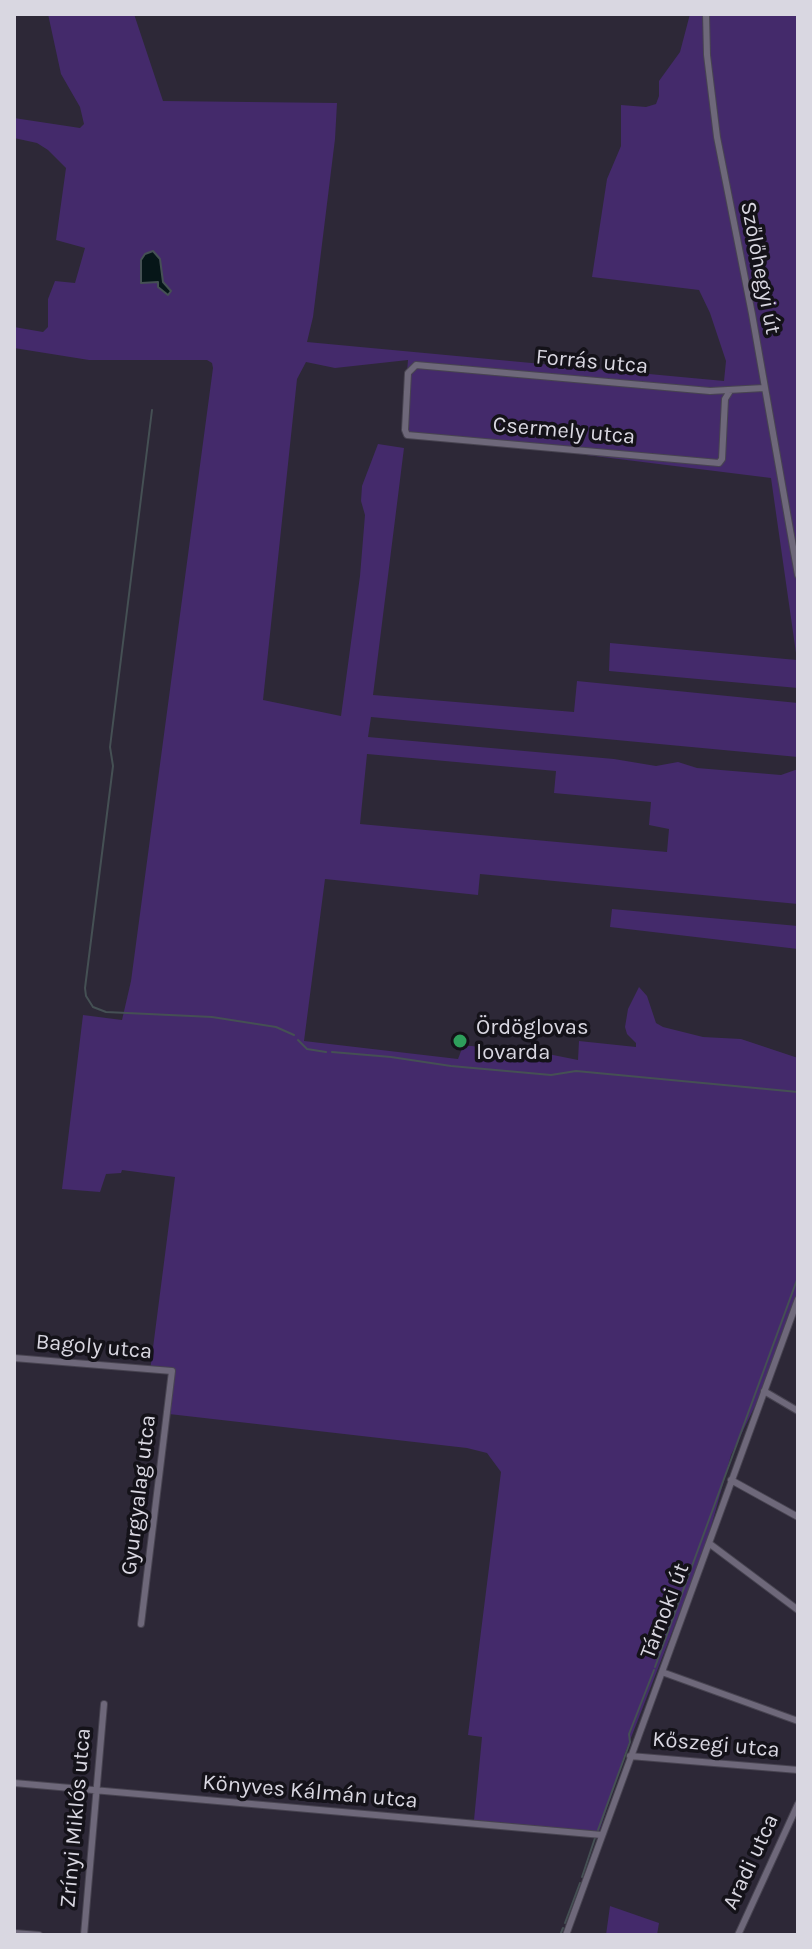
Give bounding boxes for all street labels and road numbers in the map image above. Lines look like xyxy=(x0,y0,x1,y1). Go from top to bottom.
street label: Szőlőhegyi út xyxy=(734,199,786,337)
street label: Forrás utca xyxy=(535,344,649,380)
street label: Csermely utca xyxy=(492,412,636,450)
street label: Bagoly utca xyxy=(35,1329,153,1365)
street label: Gyurgyalag utca xyxy=(116,1413,162,1577)
street label: Tárnoki út xyxy=(635,1559,695,1663)
street label: Kőszegi utca xyxy=(651,1726,781,1764)
street label: Zrínyi Miklós utca xyxy=(55,1727,97,1909)
street label: Könyves Kálmán utca xyxy=(201,1769,419,1815)
street label: Aradi utca xyxy=(717,1810,785,1914)

